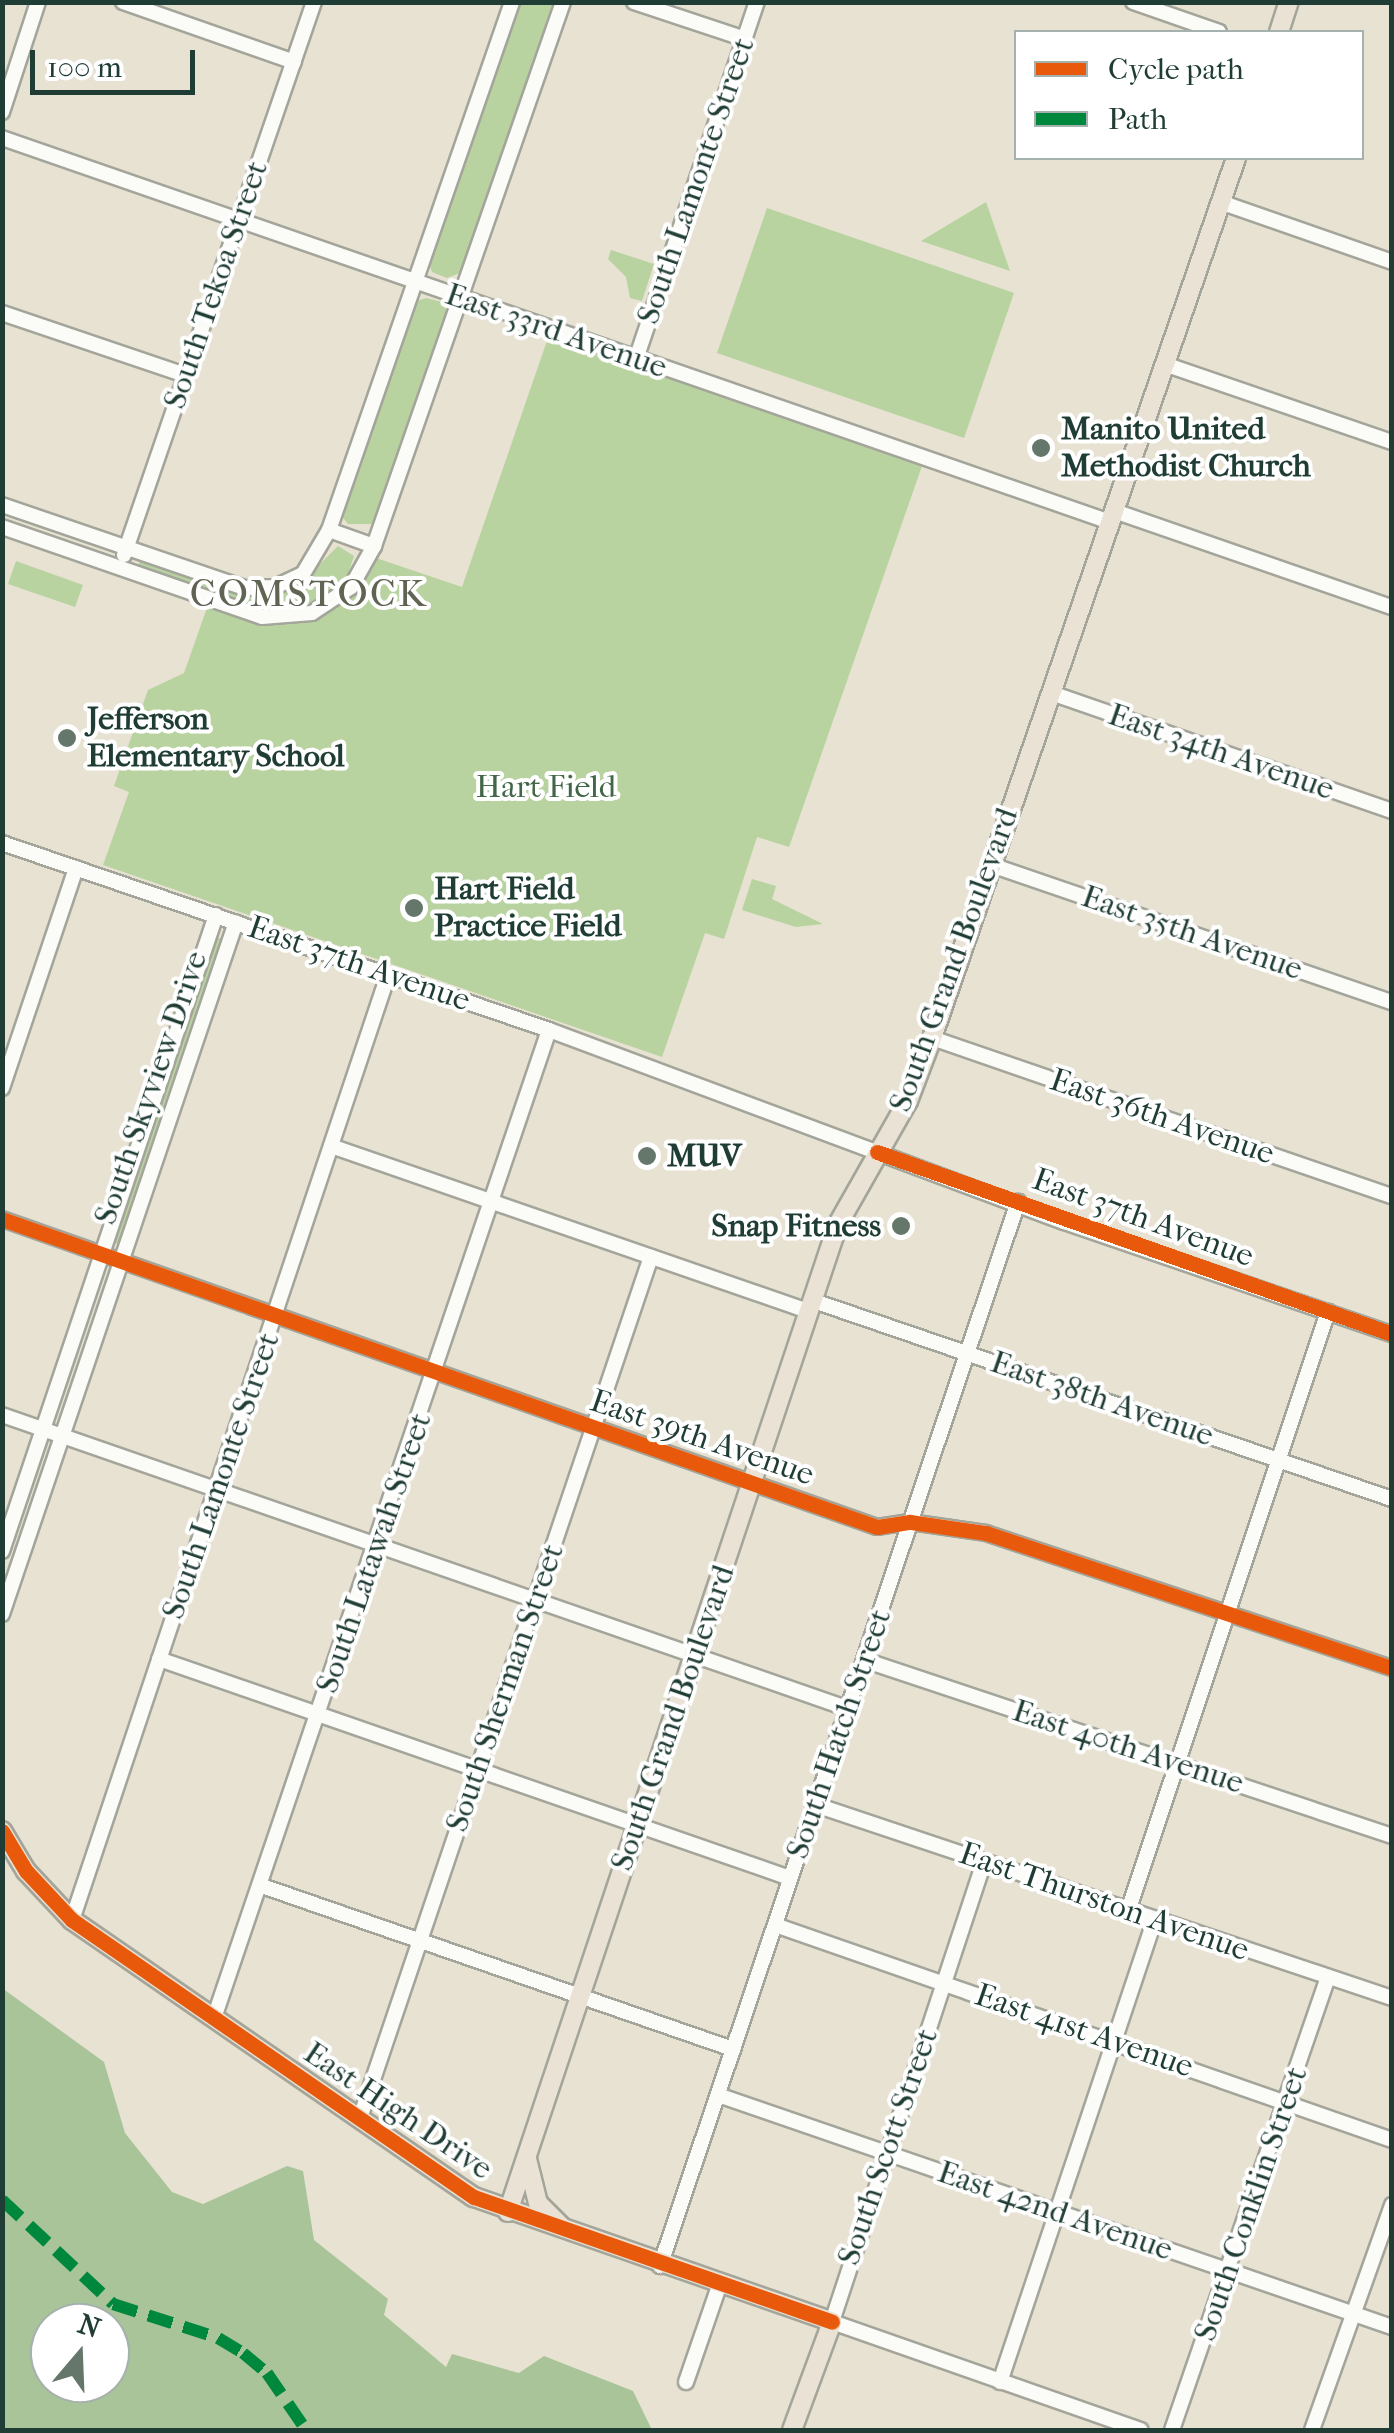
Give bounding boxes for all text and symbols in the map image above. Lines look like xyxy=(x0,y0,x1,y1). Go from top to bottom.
scale bar xyxy=(35,30,200,92)
legend xyxy=(1014,30,1364,160)
street label: South Lamonte Street xyxy=(629,33,763,329)
text: 100 m xyxy=(47,50,122,85)
text: Cycle path xyxy=(1108,52,1244,87)
text: Path xyxy=(1108,102,1167,137)
street label: South Tekoa Street xyxy=(156,156,276,414)
street label: East 33rd Avenue xyxy=(440,275,672,387)
place label: Manito United Methodist Church xyxy=(1061,411,1311,486)
marker: Manito United Methodist Church xyxy=(1030,437,1052,459)
district label: COMSTOCK xyxy=(190,571,428,617)
street label: East 34th Avenue xyxy=(1103,695,1339,809)
place label: Jefferson Elementary School xyxy=(87,701,345,776)
marker: Jefferson Elementary School xyxy=(56,727,78,749)
park label: Hart Field xyxy=(476,768,616,806)
street label: South Grand Boulevard xyxy=(881,803,1027,1117)
place label: Hart Field Practice Field xyxy=(434,871,621,946)
street label: East 35th Avenue xyxy=(1077,877,1307,989)
marker: Hart Field Practice Field xyxy=(403,897,425,919)
street label: East 37th Avenue xyxy=(243,908,475,1020)
street label: South Skyview Drive xyxy=(86,946,216,1230)
street label: East 36th Avenue xyxy=(1045,1061,1279,1173)
place label: MUV xyxy=(667,1137,742,1175)
marker: MUV xyxy=(636,1145,658,1167)
street label: East 37th Avenue xyxy=(1027,1160,1259,1276)
place label: Snap Fitness xyxy=(711,1207,881,1245)
marker: Snap Fitness xyxy=(890,1215,912,1237)
street label: South Lamonte Street xyxy=(154,1328,288,1624)
street label: East 38th Avenue xyxy=(986,1343,1218,1455)
street label: East 39th Avenue xyxy=(585,1382,819,1494)
street label: South Latawah Street xyxy=(308,1408,440,1698)
street label: South Sherman Street xyxy=(438,1539,572,1837)
street label: South Grand Boulevard xyxy=(603,1560,743,1876)
street label: South Hatch Street xyxy=(778,1604,900,1864)
street label: East 40th Avenue xyxy=(1008,1692,1248,1802)
street label: East Thurston Avenue xyxy=(954,1834,1254,1970)
street label: East 41st Avenue xyxy=(970,1976,1198,2086)
street label: South Scott Street xyxy=(830,2024,946,2270)
street label: East High Drive xyxy=(296,2034,500,2188)
street label: South Conklin Street xyxy=(1186,2062,1316,2346)
street label: East 42nd Avenue xyxy=(933,2153,1177,2269)
north arrow xyxy=(30,2303,130,2403)
text: N xyxy=(74,2307,105,2345)

